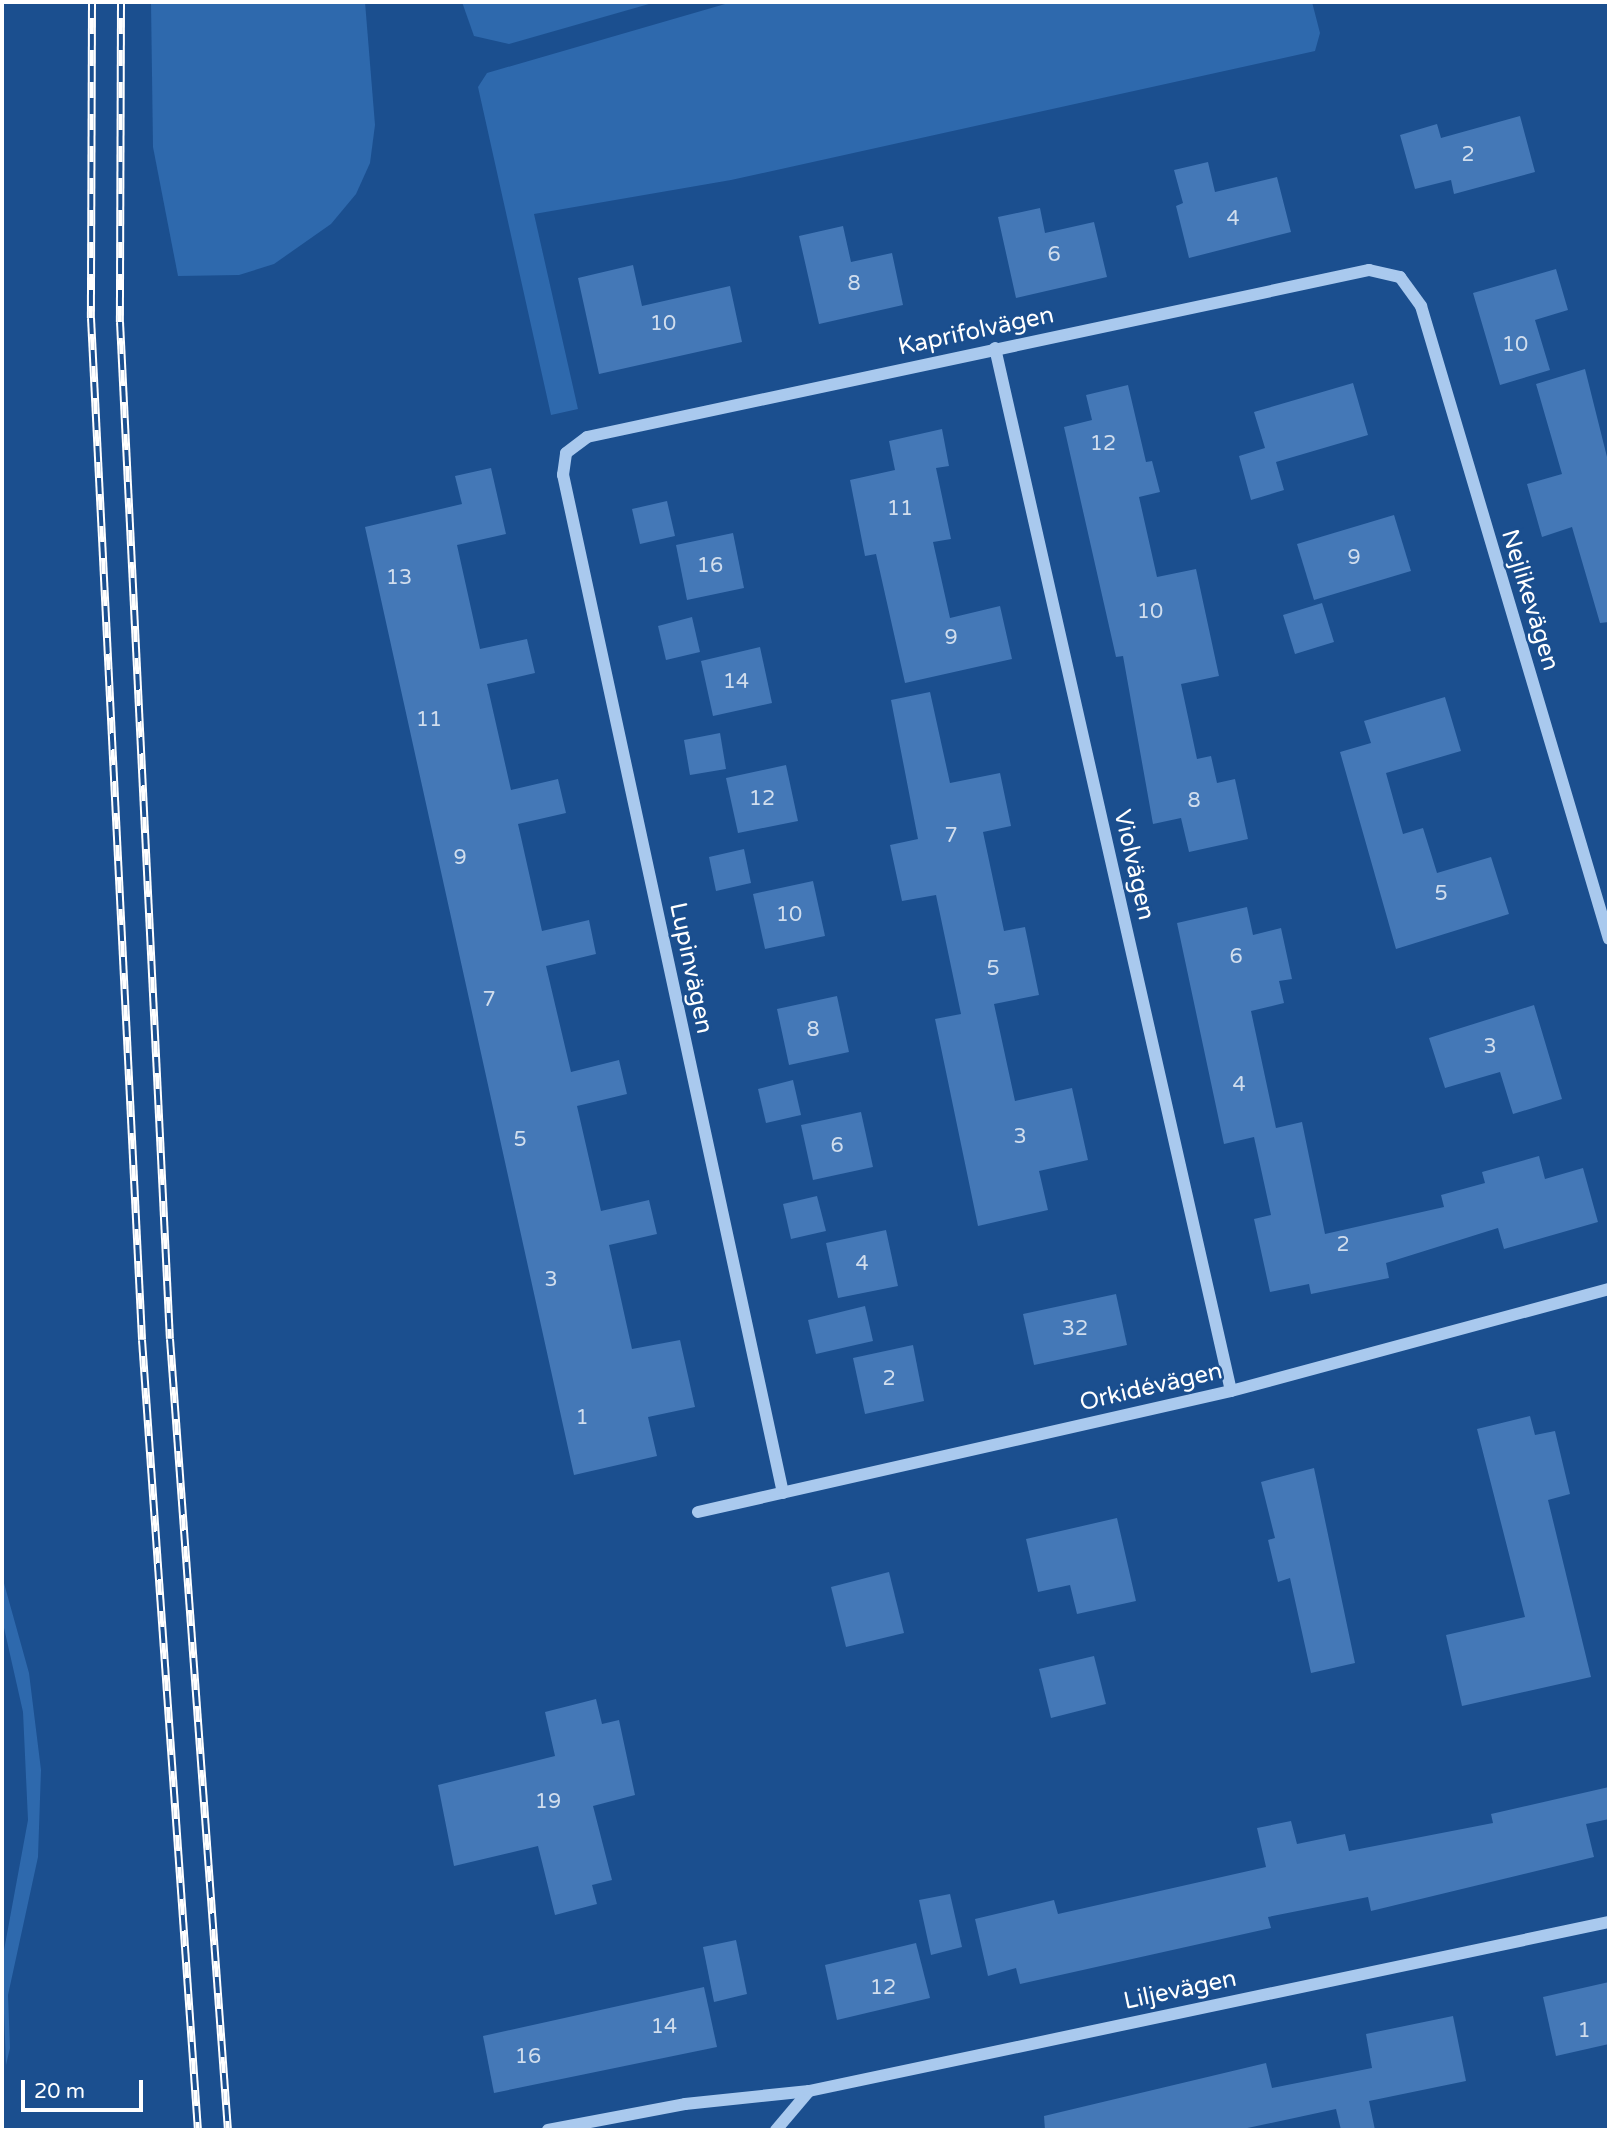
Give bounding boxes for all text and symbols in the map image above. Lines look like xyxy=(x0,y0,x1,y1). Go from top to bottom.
house number: 2 xyxy=(1461,142,1475,168)
house number: 4 xyxy=(1226,206,1240,232)
house number: 6 xyxy=(1047,242,1061,268)
house number: 8 xyxy=(847,271,861,297)
street label: Kaprifolvägen xyxy=(896,300,1056,362)
house number: 10 xyxy=(650,311,676,337)
house number: 10 xyxy=(1502,332,1528,358)
house number: 12 xyxy=(1090,431,1116,457)
house number: 11 xyxy=(887,496,913,522)
street label: Nejlikevägen xyxy=(1495,526,1565,674)
house number: 9 xyxy=(1347,545,1361,571)
house number: 16 xyxy=(697,553,723,579)
house number: 13 xyxy=(386,565,412,591)
house number: 10 xyxy=(1137,599,1163,625)
house number: 9 xyxy=(944,625,958,651)
house number: 14 xyxy=(723,669,749,695)
house number: 11 xyxy=(416,707,442,733)
house number: 12 xyxy=(749,786,775,812)
house number: 8 xyxy=(1187,788,1201,814)
street label: Violvägen xyxy=(1107,807,1161,923)
house number: 7 xyxy=(944,823,958,849)
house number: 9 xyxy=(453,845,467,871)
house number: 5 xyxy=(1434,881,1448,907)
street label: Lupinvägen xyxy=(663,900,719,1036)
house number: 10 xyxy=(776,902,802,928)
house number: 6 xyxy=(1229,944,1243,970)
house number: 5 xyxy=(986,956,1000,982)
house number: 7 xyxy=(482,987,496,1013)
house number: 8 xyxy=(806,1017,820,1043)
house number: 3 xyxy=(1483,1034,1497,1060)
house number: 4 xyxy=(1232,1072,1246,1098)
house number: 3 xyxy=(1013,1124,1027,1150)
house number: 5 xyxy=(513,1127,527,1153)
house number: 6 xyxy=(830,1133,844,1159)
house number: 2 xyxy=(1336,1232,1350,1258)
house number: 4 xyxy=(855,1251,869,1277)
house number: 3 xyxy=(544,1267,558,1293)
house number: 32 xyxy=(1062,1316,1088,1342)
street label: Orkidévägen xyxy=(1077,1357,1225,1417)
house number: 2 xyxy=(882,1366,896,1392)
house number: 1 xyxy=(575,1405,589,1431)
house number: 19 xyxy=(535,1789,561,1815)
street label: Liljevägen xyxy=(1121,1964,1239,2016)
house number: 12 xyxy=(870,1975,896,2001)
house number: 14 xyxy=(651,2014,677,2040)
house number: 1 xyxy=(1577,2018,1591,2044)
house number: 16 xyxy=(515,2044,541,2070)
scale bar xyxy=(24,2066,147,2110)
text: 20 m xyxy=(34,2079,85,2104)

